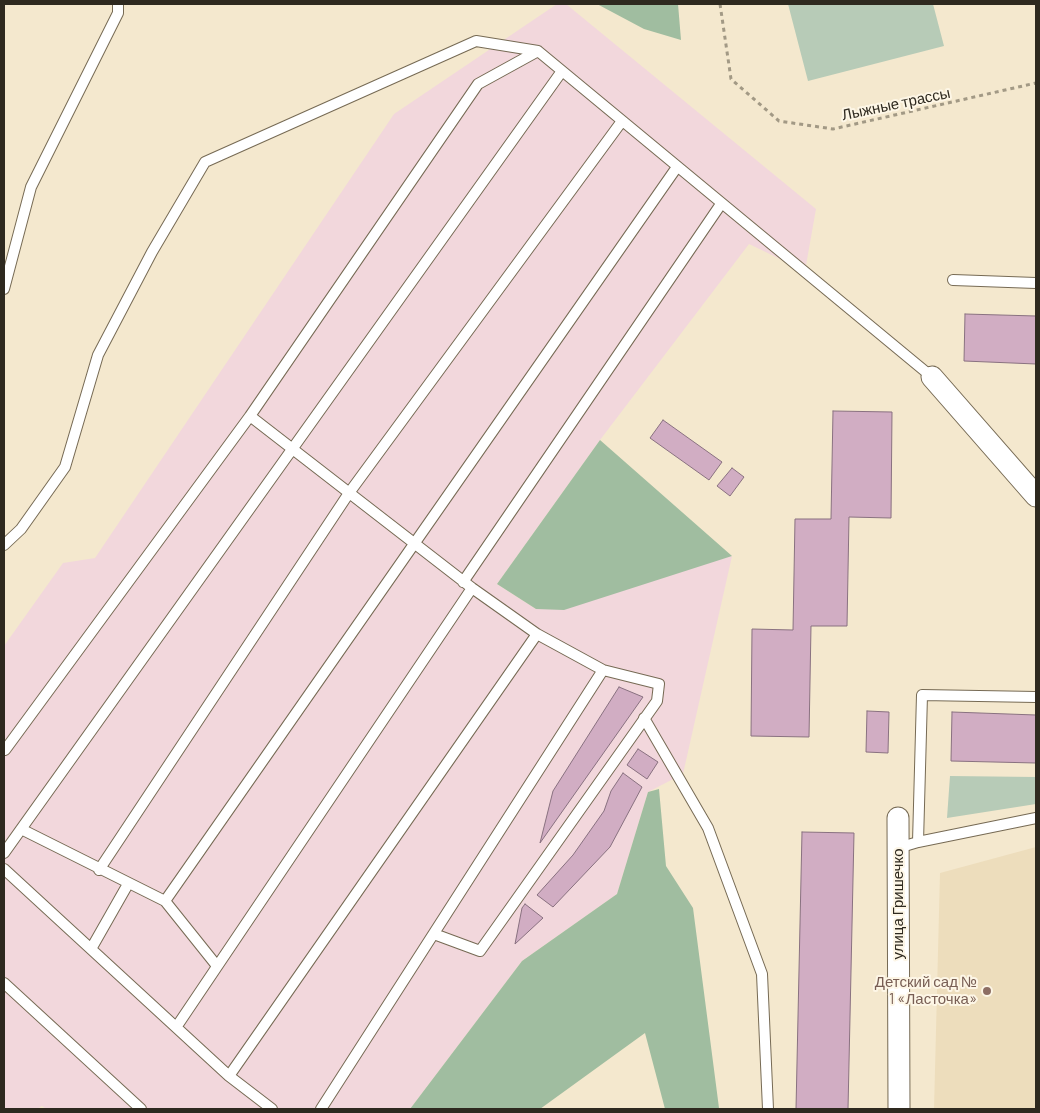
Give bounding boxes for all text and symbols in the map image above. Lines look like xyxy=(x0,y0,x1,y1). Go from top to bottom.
street label: Лыжные трассы xyxy=(840,84,952,124)
street label: улица Гришечко xyxy=(889,848,907,960)
place label: Детский сад № 1 «Ласточка» xyxy=(875,973,977,1008)
marker: Детский сад № 1 «Ласточка» xyxy=(981,985,993,997)

